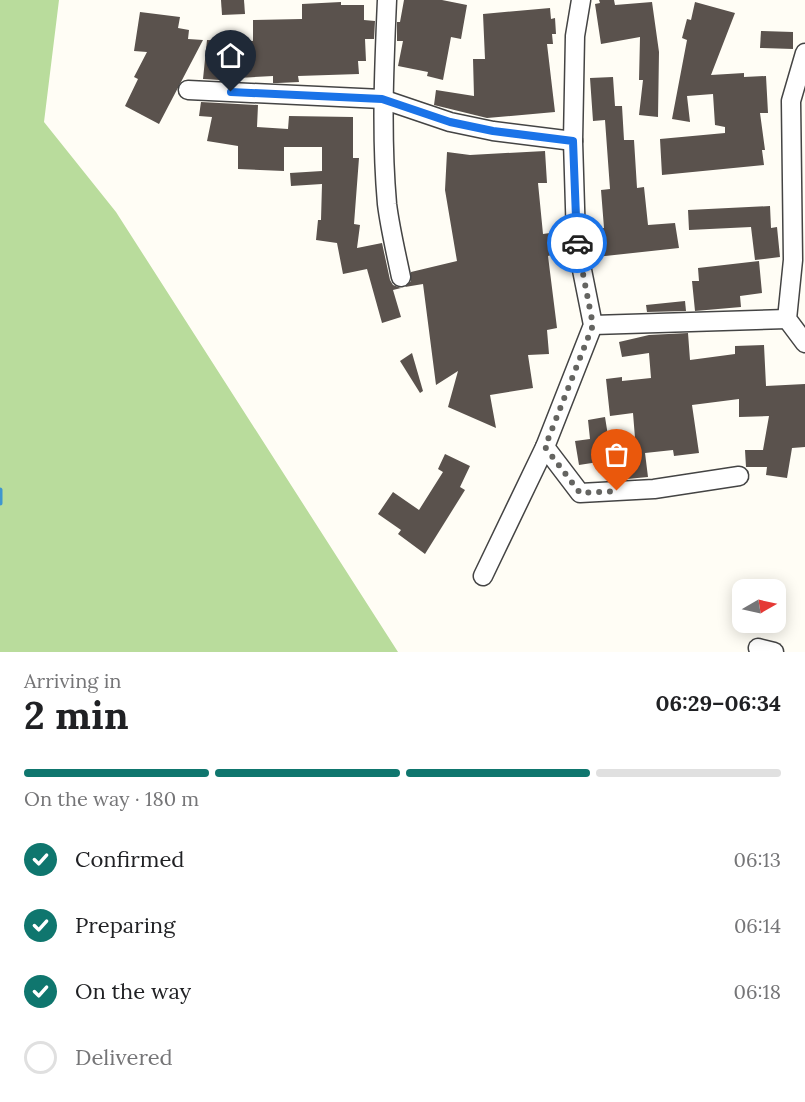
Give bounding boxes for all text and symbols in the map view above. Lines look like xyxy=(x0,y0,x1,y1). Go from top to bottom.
pin xyxy=(205,30,256,92)
icon: home xyxy=(214,39,247,72)
courier xyxy=(547,213,607,273)
icon: car xyxy=(561,227,594,260)
pin xyxy=(591,429,642,491)
icon: bag xyxy=(600,438,633,471)
north arrow xyxy=(732,579,786,633)
map controls xyxy=(732,579,786,633)
text: Arriving in xyxy=(24,668,121,693)
text: 06:29–06:34 xyxy=(656,689,781,717)
text: 2 min xyxy=(24,690,129,740)
text: On the way · 180 m xyxy=(24,786,199,811)
icon: check xyxy=(24,843,57,876)
text: Confirmed xyxy=(75,845,184,873)
text: 06:13 xyxy=(734,847,781,872)
icon: check xyxy=(24,909,57,942)
text: Preparing xyxy=(75,911,175,939)
text: 06:14 xyxy=(734,913,781,938)
icon: check xyxy=(24,975,57,1008)
text: On the way xyxy=(75,977,191,1005)
text: 06:18 xyxy=(734,979,781,1004)
text: Delivered xyxy=(75,1043,173,1071)

